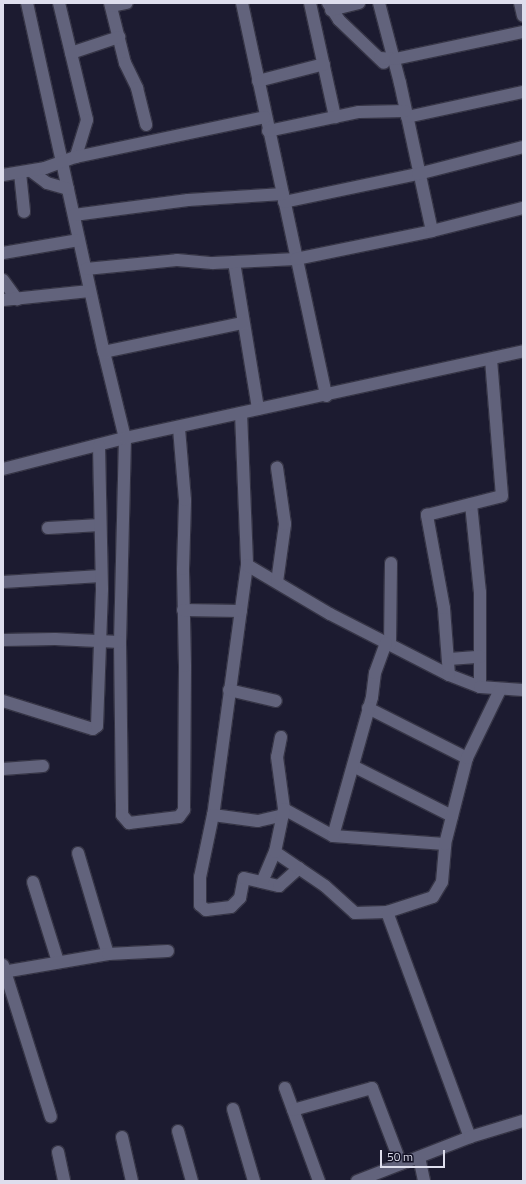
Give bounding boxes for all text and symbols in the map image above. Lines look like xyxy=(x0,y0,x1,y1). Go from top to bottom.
scale bar xyxy=(382,1142,447,1168)
text: 50 m xyxy=(387,1147,413,1166)

